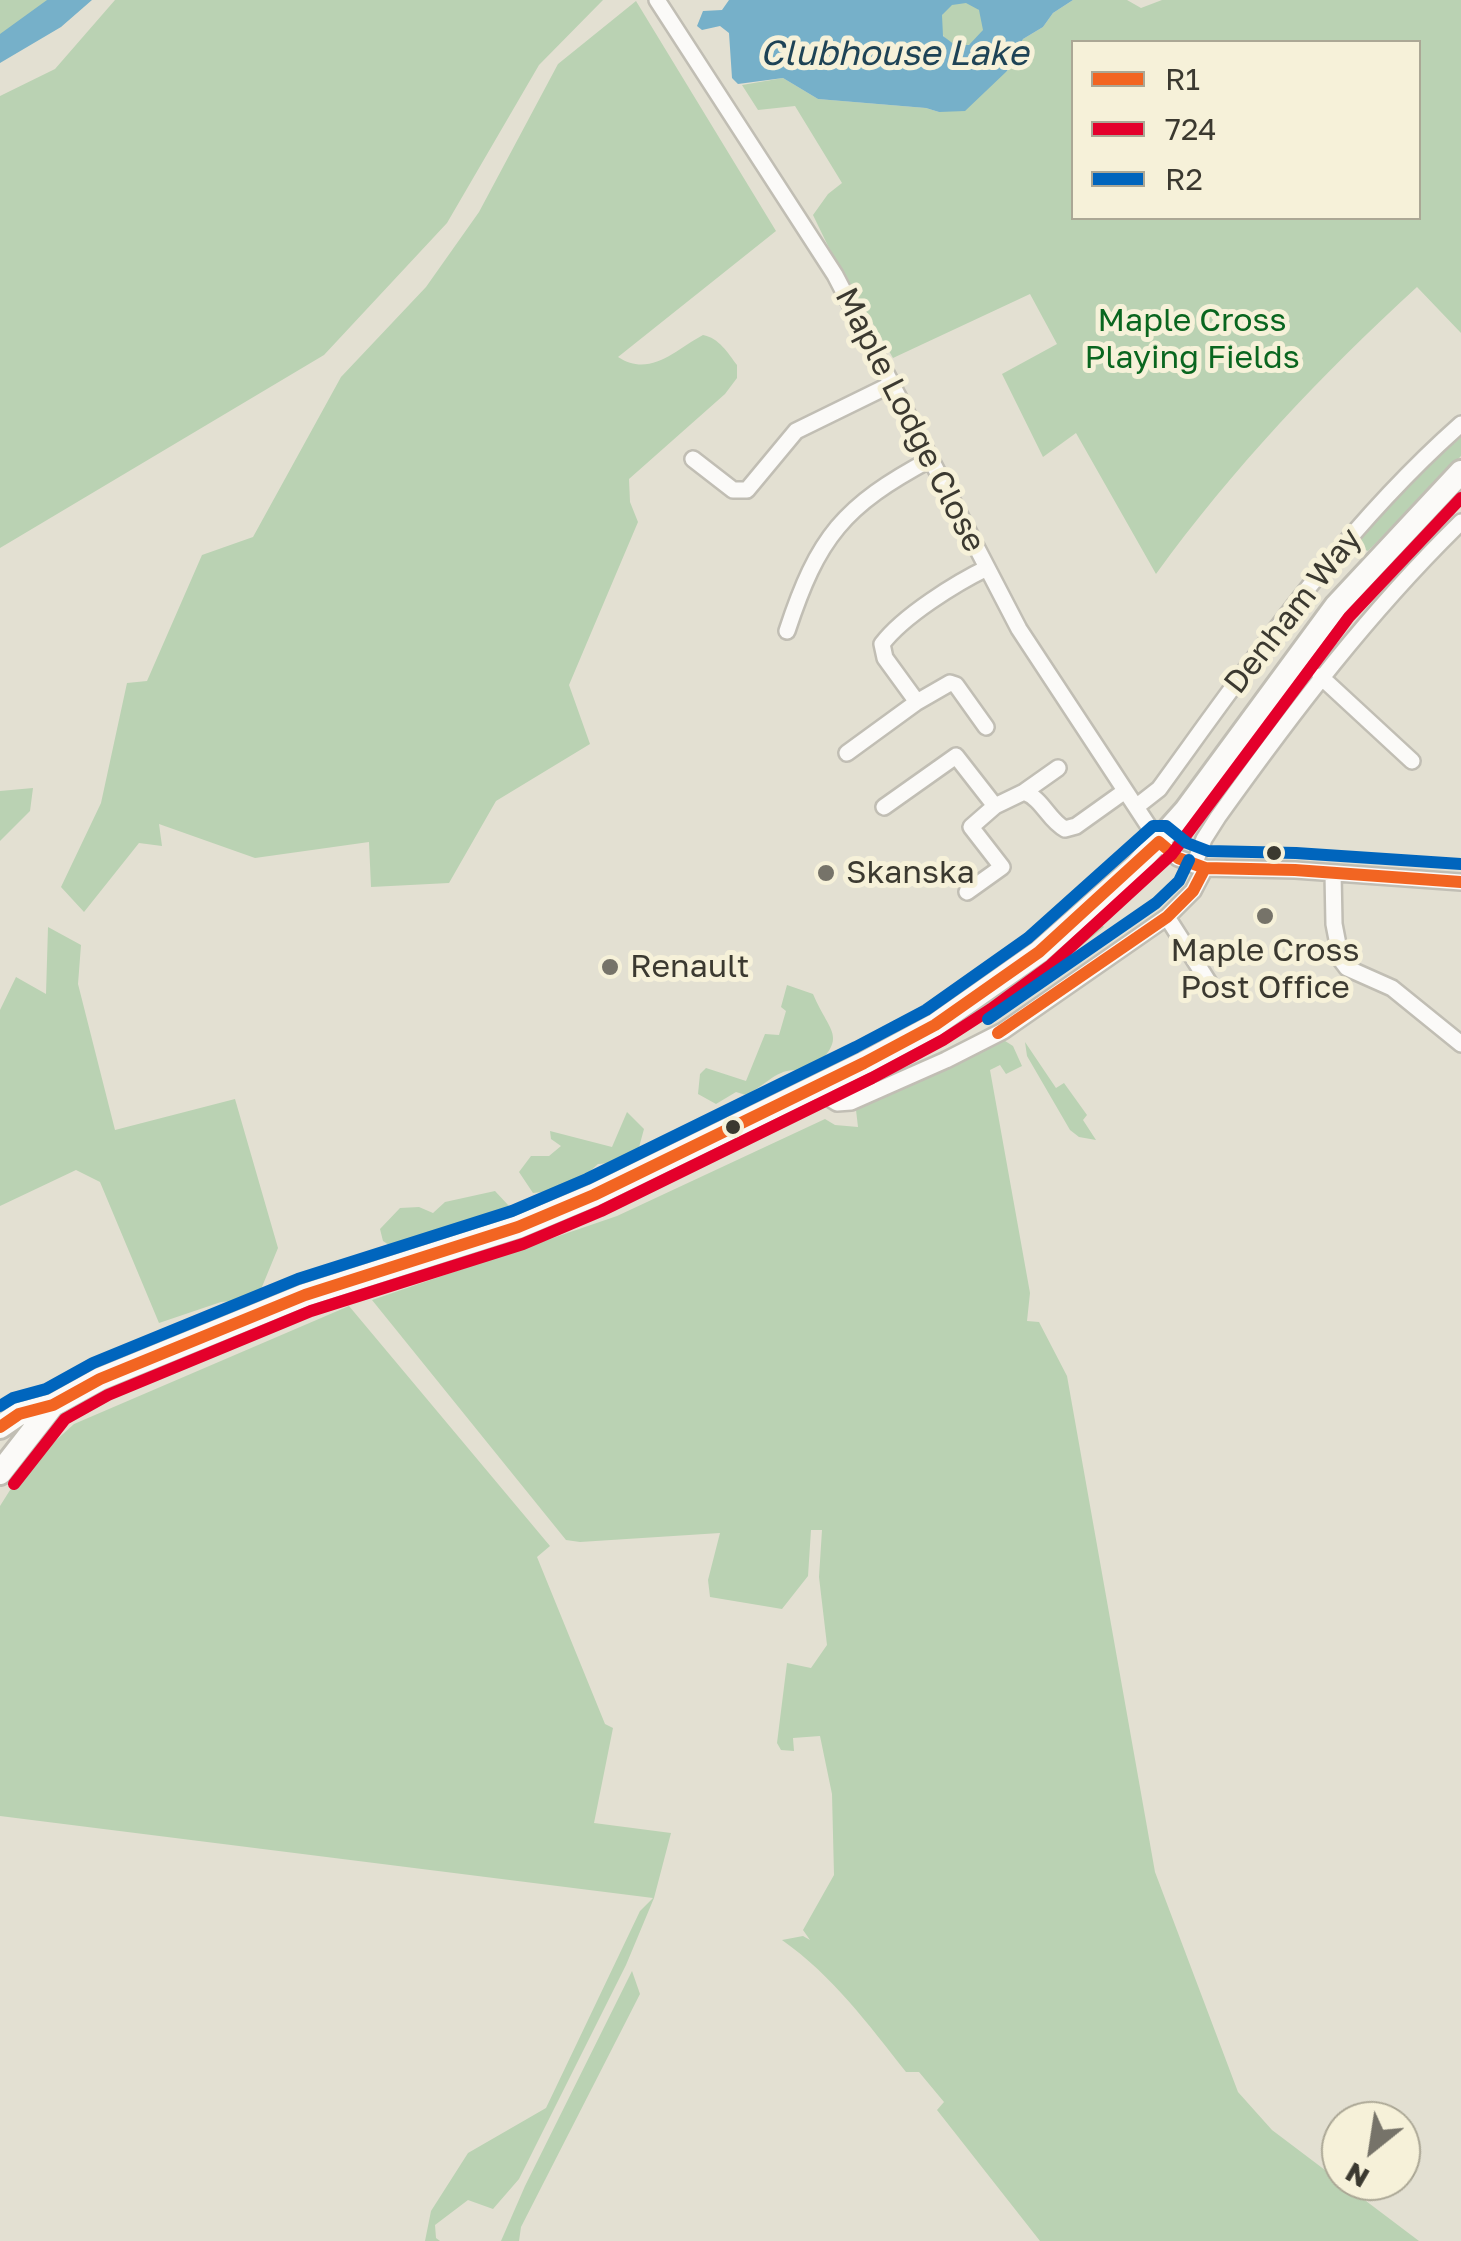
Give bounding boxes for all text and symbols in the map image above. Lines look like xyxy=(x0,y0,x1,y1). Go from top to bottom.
water label: Clubhouse Lake xyxy=(760,33,1028,75)
legend xyxy=(1071,40,1421,220)
text: R1 xyxy=(1165,61,1200,97)
text: 724 xyxy=(1165,111,1217,147)
text: R2 xyxy=(1165,161,1203,197)
street label: Maple Lodge Close xyxy=(827,282,993,558)
park label: Maple Cross Playing Fields xyxy=(1084,302,1300,377)
street label: Denham Way xyxy=(1216,521,1370,701)
unlabelled marker xyxy=(1264,843,1284,863)
place label: Skanska xyxy=(846,854,975,892)
marker: Skanska xyxy=(815,862,837,884)
marker: Maple Cross Post Office xyxy=(1254,905,1276,927)
place label: Maple Cross Post Office xyxy=(1171,932,1359,1007)
place label: Renault xyxy=(630,948,750,986)
marker: Renault xyxy=(599,956,621,978)
unlabelled marker xyxy=(723,1117,743,1137)
north arrow xyxy=(1321,2101,1421,2201)
text: N xyxy=(1339,2156,1374,2195)

